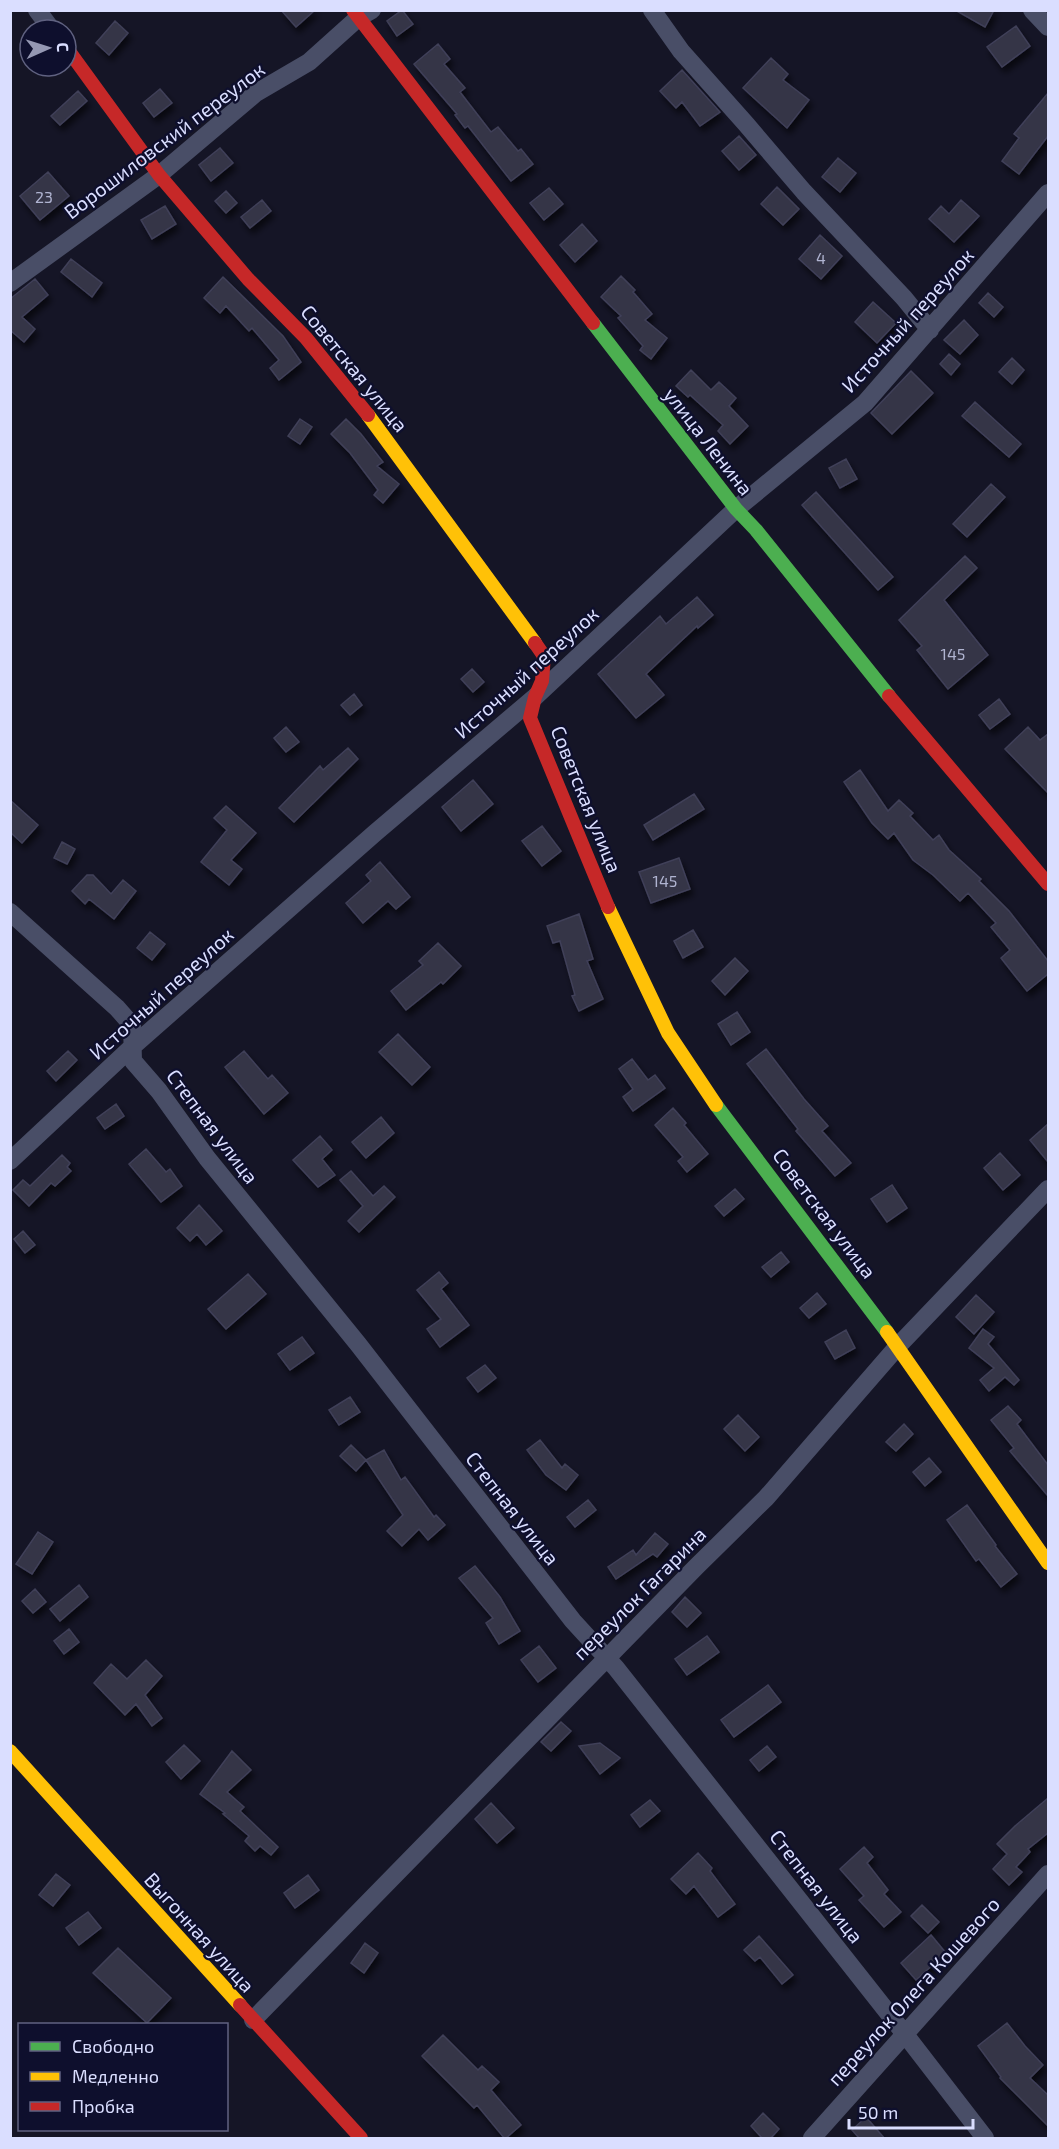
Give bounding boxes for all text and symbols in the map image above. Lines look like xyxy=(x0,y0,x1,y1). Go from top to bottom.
north arrow xyxy=(18,18,78,78)
text: С xyxy=(54,42,73,52)
street label: Ворошиловский переулок xyxy=(59,57,270,224)
house number: 23 xyxy=(35,187,53,206)
street label: Источный переулок xyxy=(836,243,979,398)
house number: 4 xyxy=(816,248,826,267)
street label: Советская улица xyxy=(296,300,414,437)
street label: улица Ленина xyxy=(659,382,759,500)
street label: Источный переулок xyxy=(449,601,604,744)
house number: 145 xyxy=(941,644,965,663)
street label: Советская улица xyxy=(546,722,627,876)
house number: 145 xyxy=(653,871,677,890)
street label: Источный переулок xyxy=(84,922,239,1065)
street label: Степная улица xyxy=(161,1064,264,1189)
street label: Советская улица xyxy=(768,1143,882,1283)
street label: Степная улица xyxy=(461,1447,565,1570)
street label: переулок Гагарина xyxy=(568,1522,711,1665)
street label: Степная улица xyxy=(765,1825,869,1948)
street label: Выгонная улица xyxy=(139,1867,260,1997)
street label: переулок Олега Кошевого xyxy=(822,1892,1005,2091)
legend xyxy=(18,2023,228,2131)
text: Свободно xyxy=(72,2035,154,2057)
text: Медленно xyxy=(72,2065,159,2087)
scale bar xyxy=(849,2092,974,2130)
text: Пробка xyxy=(72,2095,135,2117)
text: 50 m xyxy=(858,2101,898,2123)

